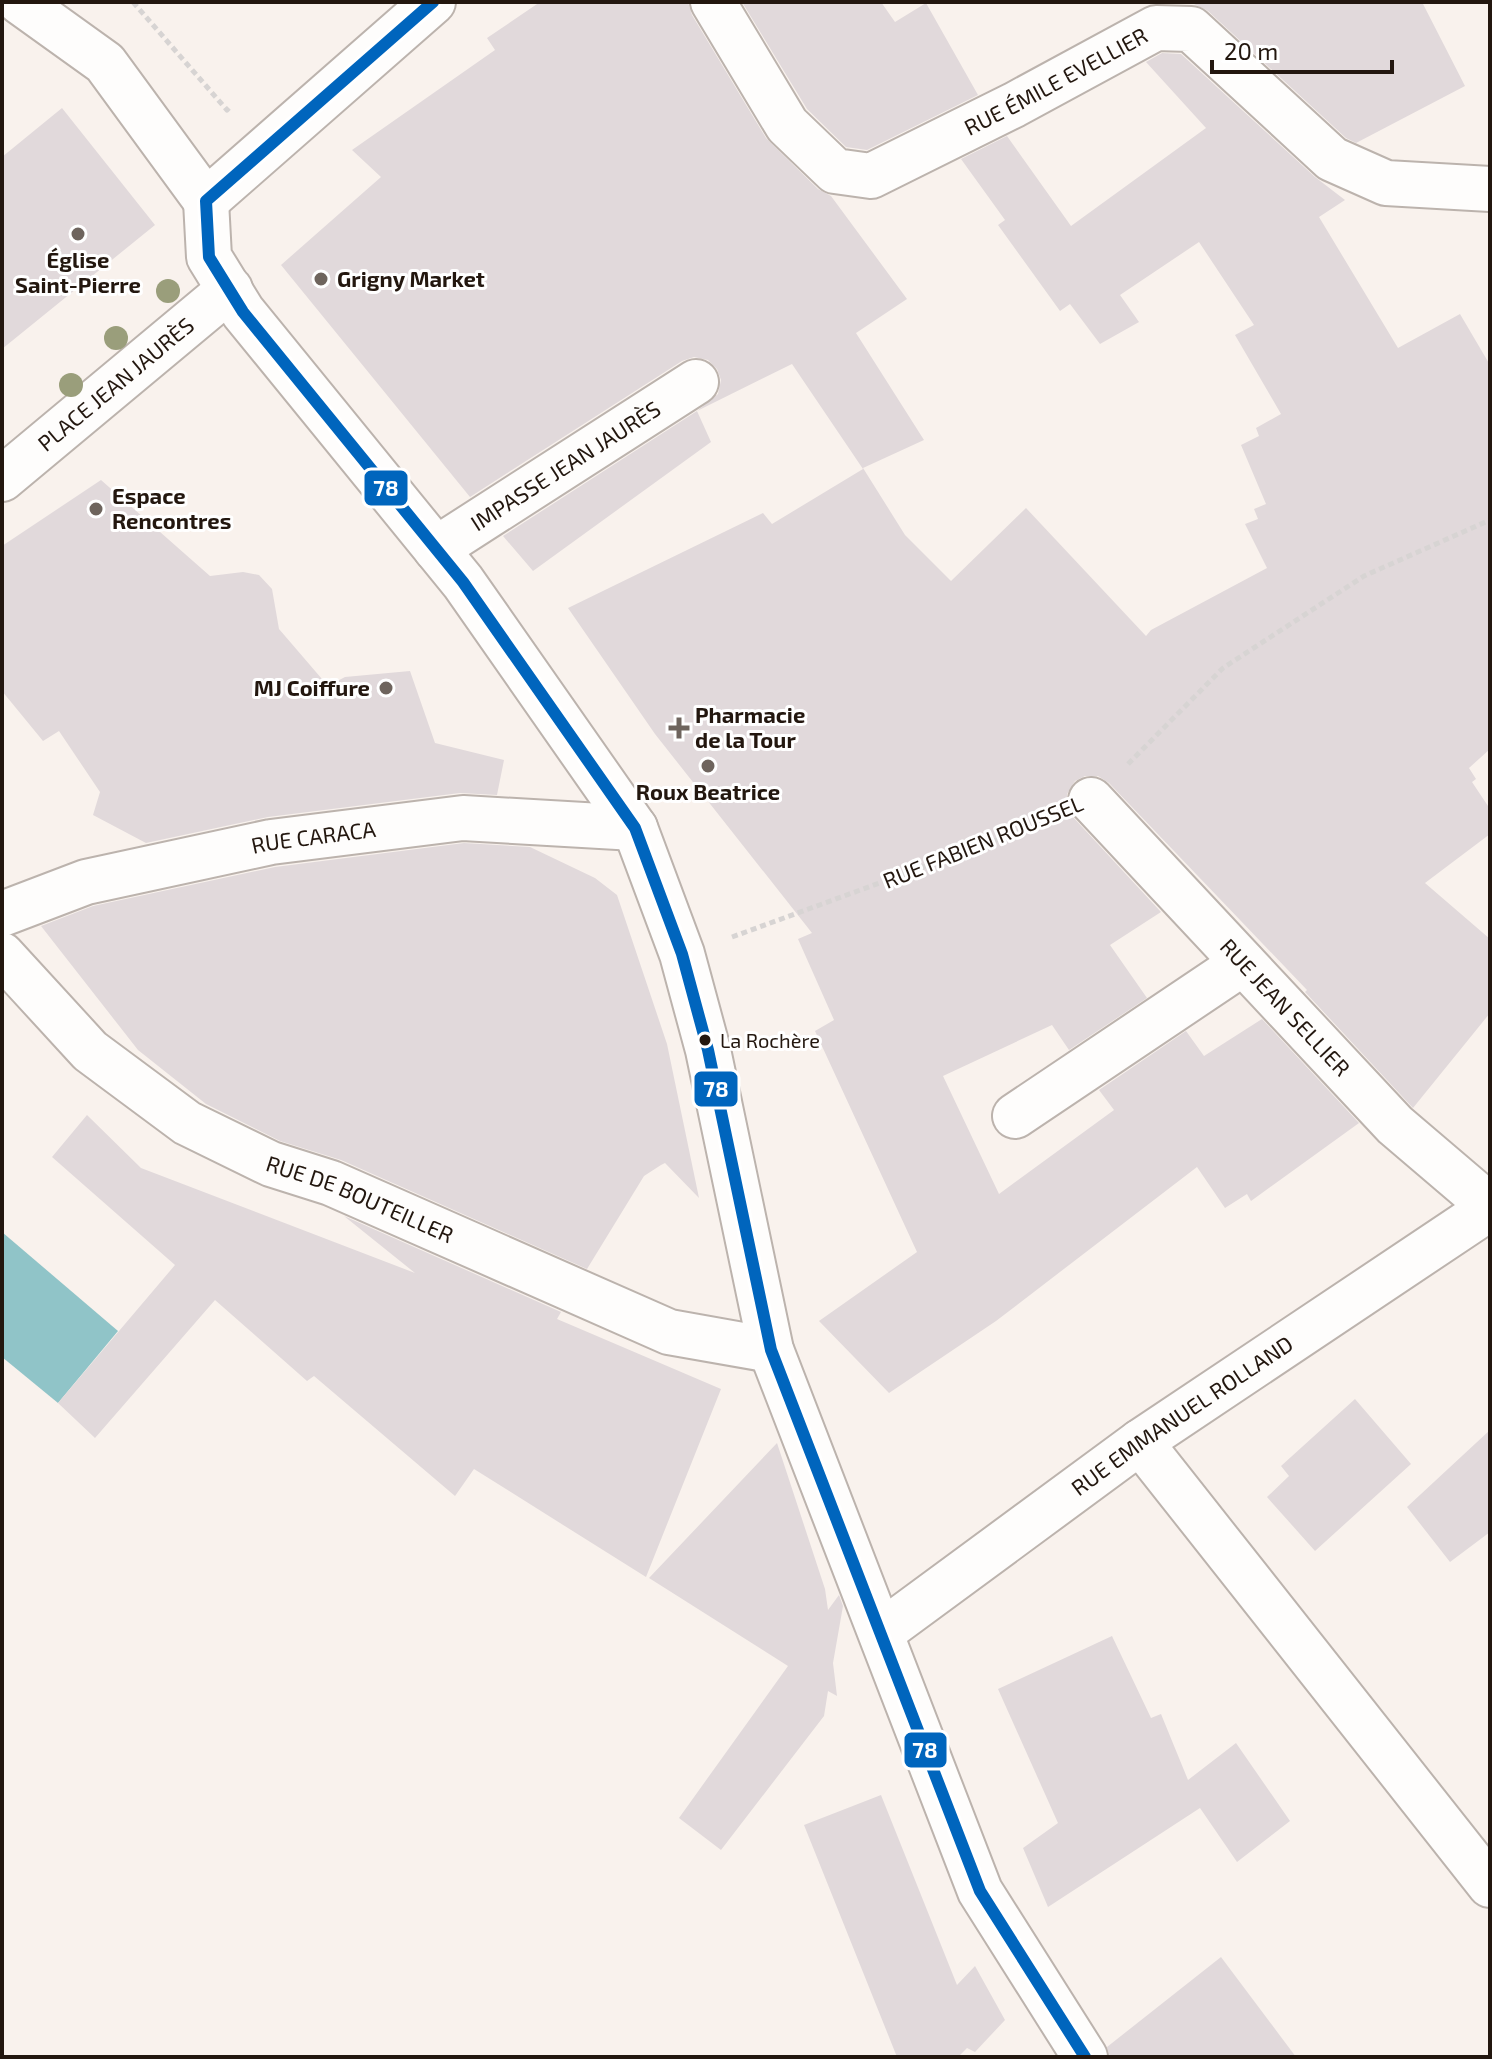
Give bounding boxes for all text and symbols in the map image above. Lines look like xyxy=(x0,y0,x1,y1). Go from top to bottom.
street label: RUE ÉMILE EVELLIER xyxy=(959,21,1151,140)
scale bar xyxy=(1212,24,1392,74)
text: 20 m xyxy=(1224,36,1278,65)
marker: Église Saint-Pierre xyxy=(69,225,87,243)
place label: Église Saint-Pierre xyxy=(15,246,141,297)
place label: Grigny Market xyxy=(337,265,485,292)
marker: Grigny Market xyxy=(312,270,330,288)
street label: PLACE JEAN JAURÈS xyxy=(32,311,198,456)
street label: IMPASSE JEAN JAURÈS xyxy=(465,395,665,535)
line badge: 78 xyxy=(363,469,409,507)
text: 78 xyxy=(373,474,399,500)
place label: Espace Rencontres xyxy=(112,482,231,533)
marker: Espace Rencontres xyxy=(87,500,105,518)
place label: MJ Coiffure xyxy=(254,674,370,700)
marker: MJ Coiffure xyxy=(377,679,395,697)
place label: Pharmacie de la Tour xyxy=(695,701,805,752)
marker: Pharmacie de la Tour xyxy=(670,719,688,737)
marker: Roux Beatrice xyxy=(699,757,717,775)
place label: Roux Beatrice xyxy=(636,778,780,804)
street label: RUE FABIEN ROUSSEL xyxy=(879,789,1086,893)
street label: RUE CARACA xyxy=(249,815,377,858)
street label: RUE JEAN SELLIER xyxy=(1215,933,1356,1081)
place label: La Rochère xyxy=(720,1028,820,1052)
marker: La Rochère xyxy=(697,1032,713,1048)
line badge: 78 xyxy=(693,1070,739,1108)
text: 78 xyxy=(703,1075,729,1101)
street label: RUE DE BOUTEILLER xyxy=(263,1149,458,1247)
street label: RUE EMMANUEL ROLLAND xyxy=(1066,1330,1297,1500)
line badge: 78 xyxy=(903,1731,948,1769)
text: 78 xyxy=(912,1736,938,1762)

